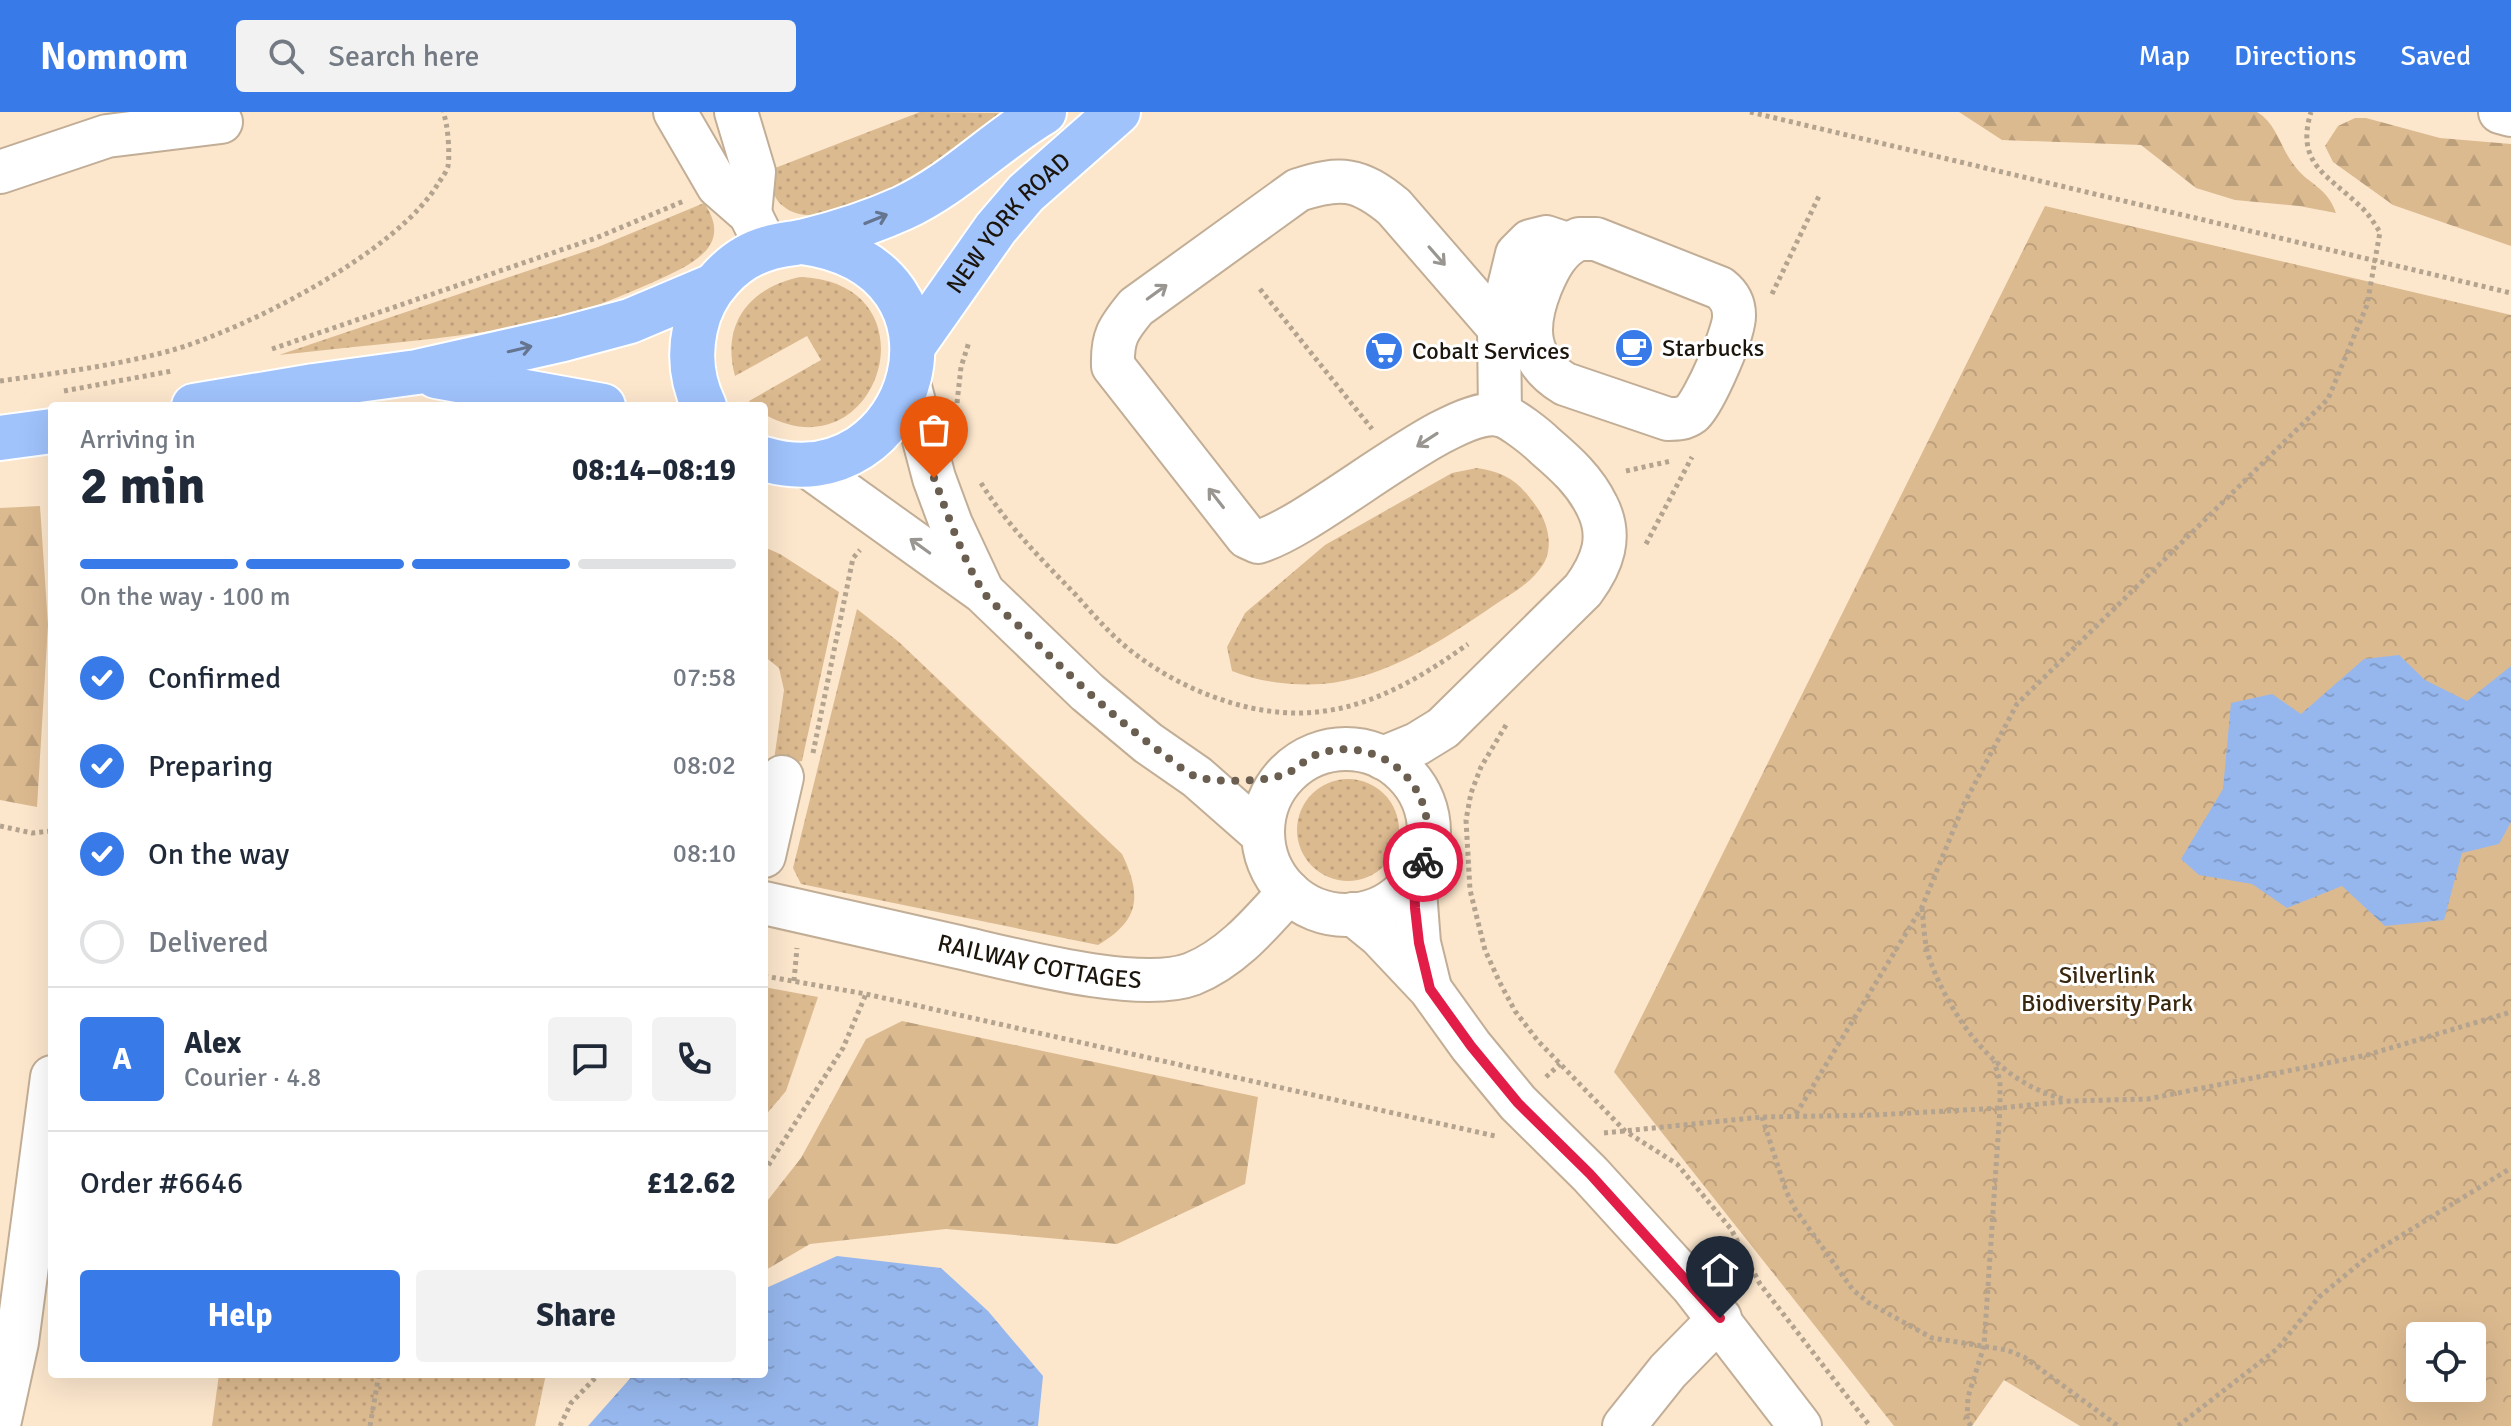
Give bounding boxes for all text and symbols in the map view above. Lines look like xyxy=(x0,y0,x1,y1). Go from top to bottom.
search box xyxy=(236,20,796,92)
text: Nomnom xyxy=(40,33,188,80)
icon: search xyxy=(264,34,308,78)
text: Search here xyxy=(328,38,480,75)
text: Map xyxy=(2138,39,2190,73)
text: Directions xyxy=(2234,39,2356,73)
text: Saved xyxy=(2400,39,2471,73)
street label: NEW YORK ROAD xyxy=(940,146,1077,299)
one-way arrow xyxy=(863,210,888,225)
one-way arrow xyxy=(1427,245,1445,265)
one-way arrow xyxy=(1146,283,1168,300)
cafe icon: Starbucks xyxy=(1613,327,1655,369)
supermarket icon: Cobalt Services xyxy=(1363,330,1405,372)
place label: Starbucks xyxy=(1662,333,1764,363)
place label: Cobalt Services xyxy=(1412,336,1570,366)
one-way arrow xyxy=(506,341,532,356)
pin xyxy=(900,396,968,478)
icon: bag xyxy=(912,408,956,452)
text: Arriving in xyxy=(80,424,196,456)
one-way arrow xyxy=(1417,431,1439,448)
text: 08:14–08:19 xyxy=(572,452,736,489)
text: 2 min xyxy=(80,454,206,518)
one-way arrow xyxy=(1208,488,1225,509)
one-way arrow xyxy=(910,538,932,554)
text: On the way · 100 m xyxy=(80,581,290,613)
icon: check xyxy=(80,656,124,700)
text: Confirmed xyxy=(148,660,281,697)
text: 07:58 xyxy=(673,662,736,694)
icon: check xyxy=(80,744,124,788)
text: Preparing xyxy=(148,748,273,785)
text: 08:02 xyxy=(673,750,736,782)
courier xyxy=(1383,822,1463,902)
icon: check xyxy=(80,832,124,876)
text: On the way xyxy=(148,836,289,873)
text: 08:10 xyxy=(673,838,736,870)
icon: bike xyxy=(1401,840,1445,884)
text: Delivered xyxy=(148,924,269,961)
street label: RAILWAY COTTAGES xyxy=(935,928,1142,995)
park label: Silverlink Biodiversity Park xyxy=(2021,960,2193,1018)
button: chat xyxy=(548,1017,632,1101)
button: phone xyxy=(652,1017,736,1101)
text: Alex xyxy=(184,1025,241,1062)
text: A xyxy=(112,1041,132,1078)
text: Courier · 4.8 xyxy=(184,1062,321,1094)
text: Order #6646 xyxy=(80,1165,243,1202)
text: £12.62 xyxy=(646,1165,736,1202)
pin xyxy=(1686,1236,1754,1318)
icon: home xyxy=(1698,1248,1742,1292)
button: Help xyxy=(80,1270,400,1362)
button: Share xyxy=(416,1270,736,1362)
map controls xyxy=(2406,1322,2486,1402)
button: locate xyxy=(2406,1322,2486,1402)

